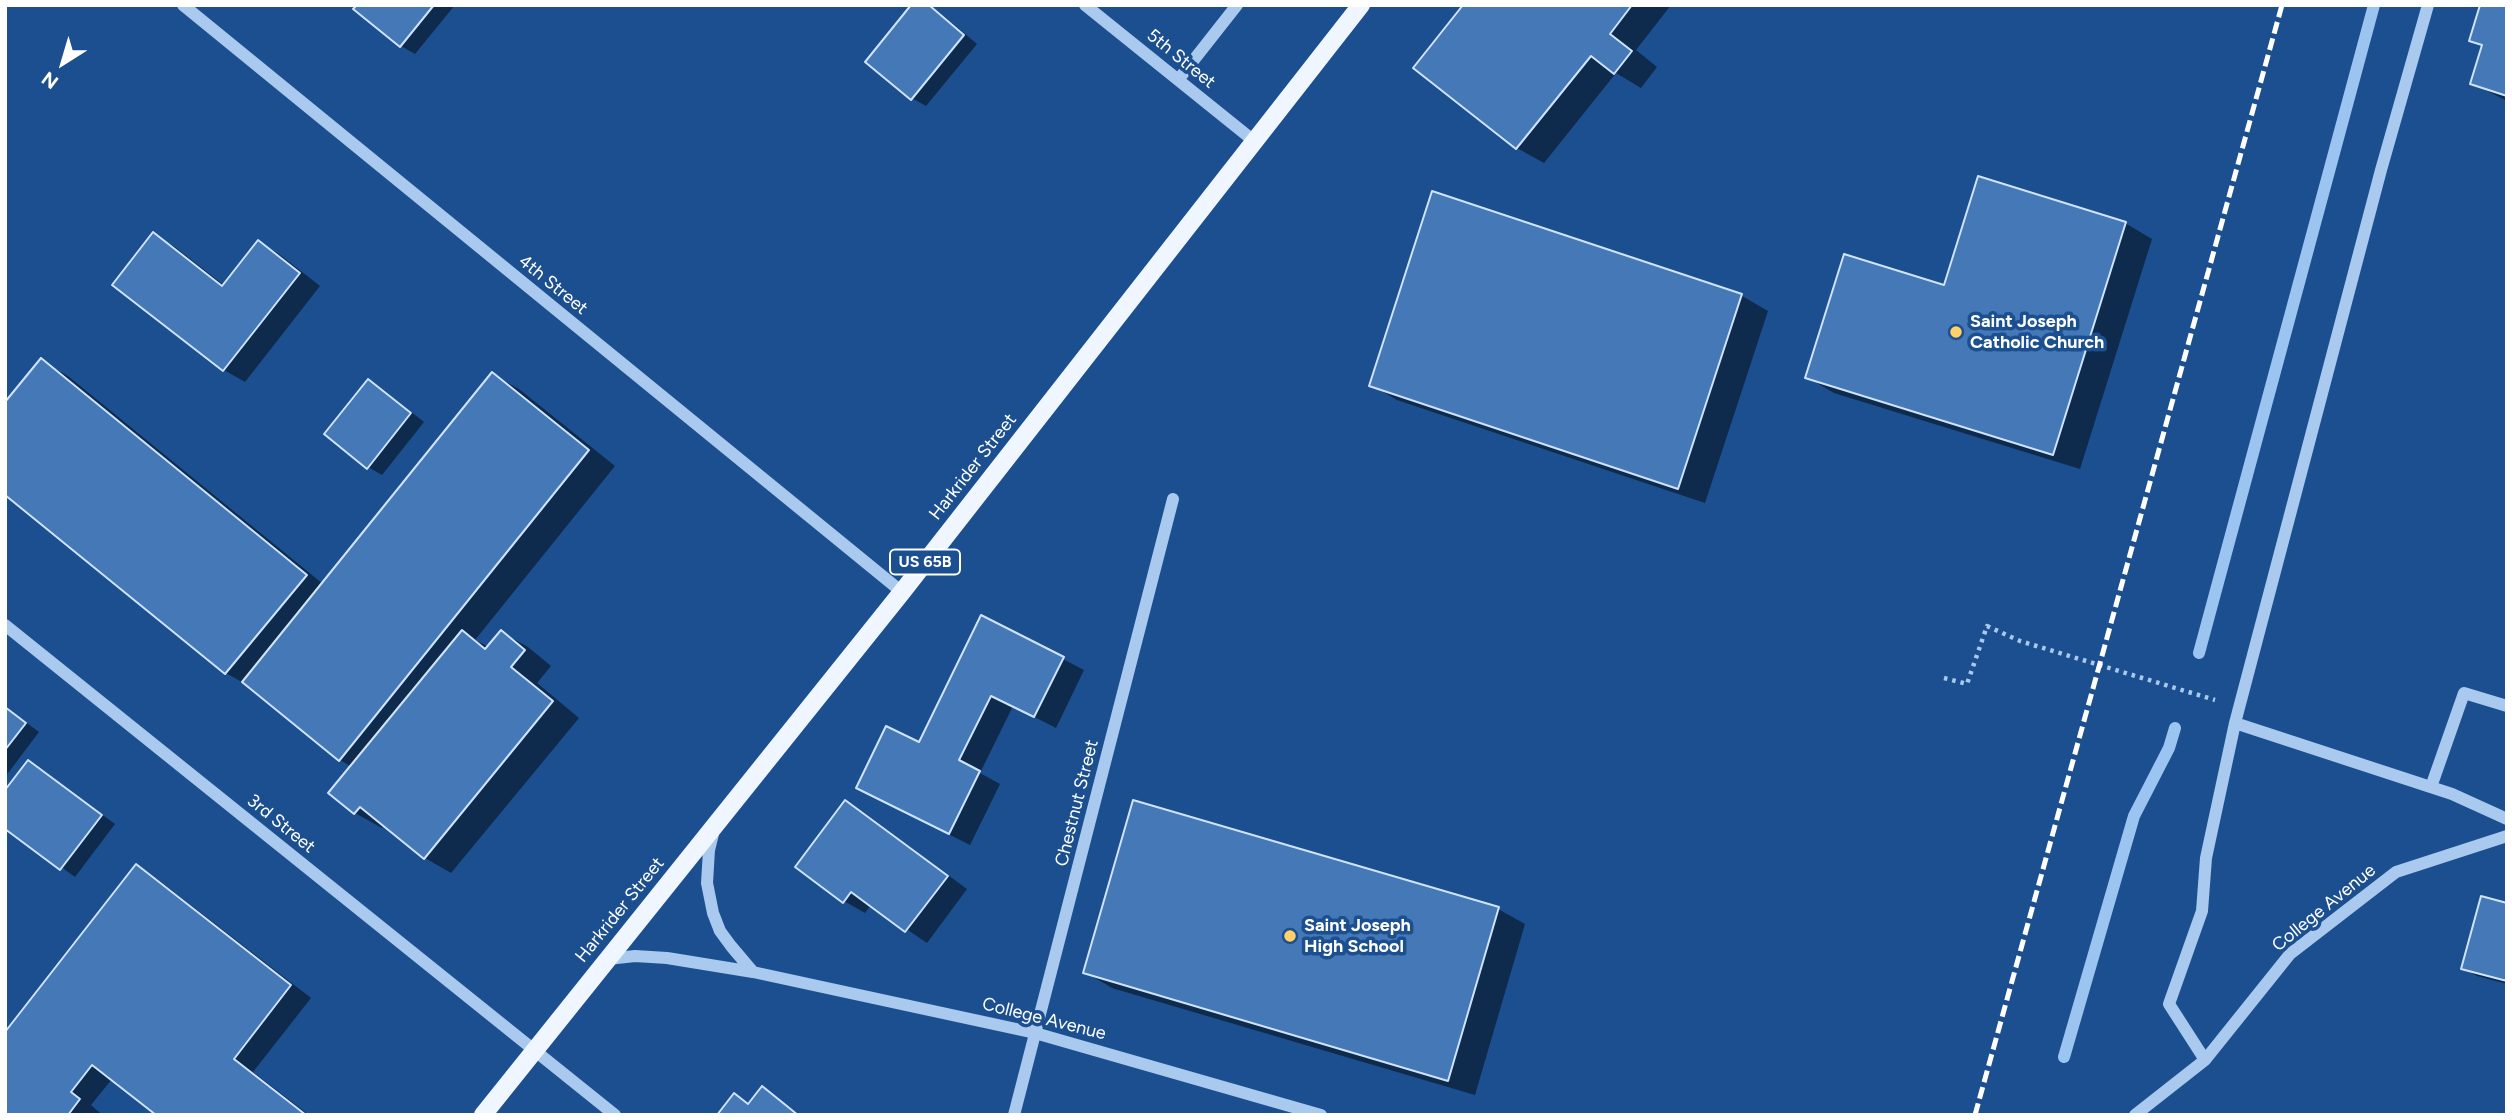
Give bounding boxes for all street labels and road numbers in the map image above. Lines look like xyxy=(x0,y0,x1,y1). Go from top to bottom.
street label: 5th Street xyxy=(1142,25,1220,93)
street label: 4th Street xyxy=(514,251,592,319)
street label: Harkrider Street xyxy=(925,409,1021,525)
road number: US 65B xyxy=(890,550,960,575)
street label: Chestnut Street xyxy=(1051,737,1103,869)
street label: 3rd Street xyxy=(243,790,319,858)
street label: Harkrider Street xyxy=(571,853,669,967)
street label: College Avenue xyxy=(2268,860,2380,956)
street label: College Avenue xyxy=(980,993,1108,1045)

